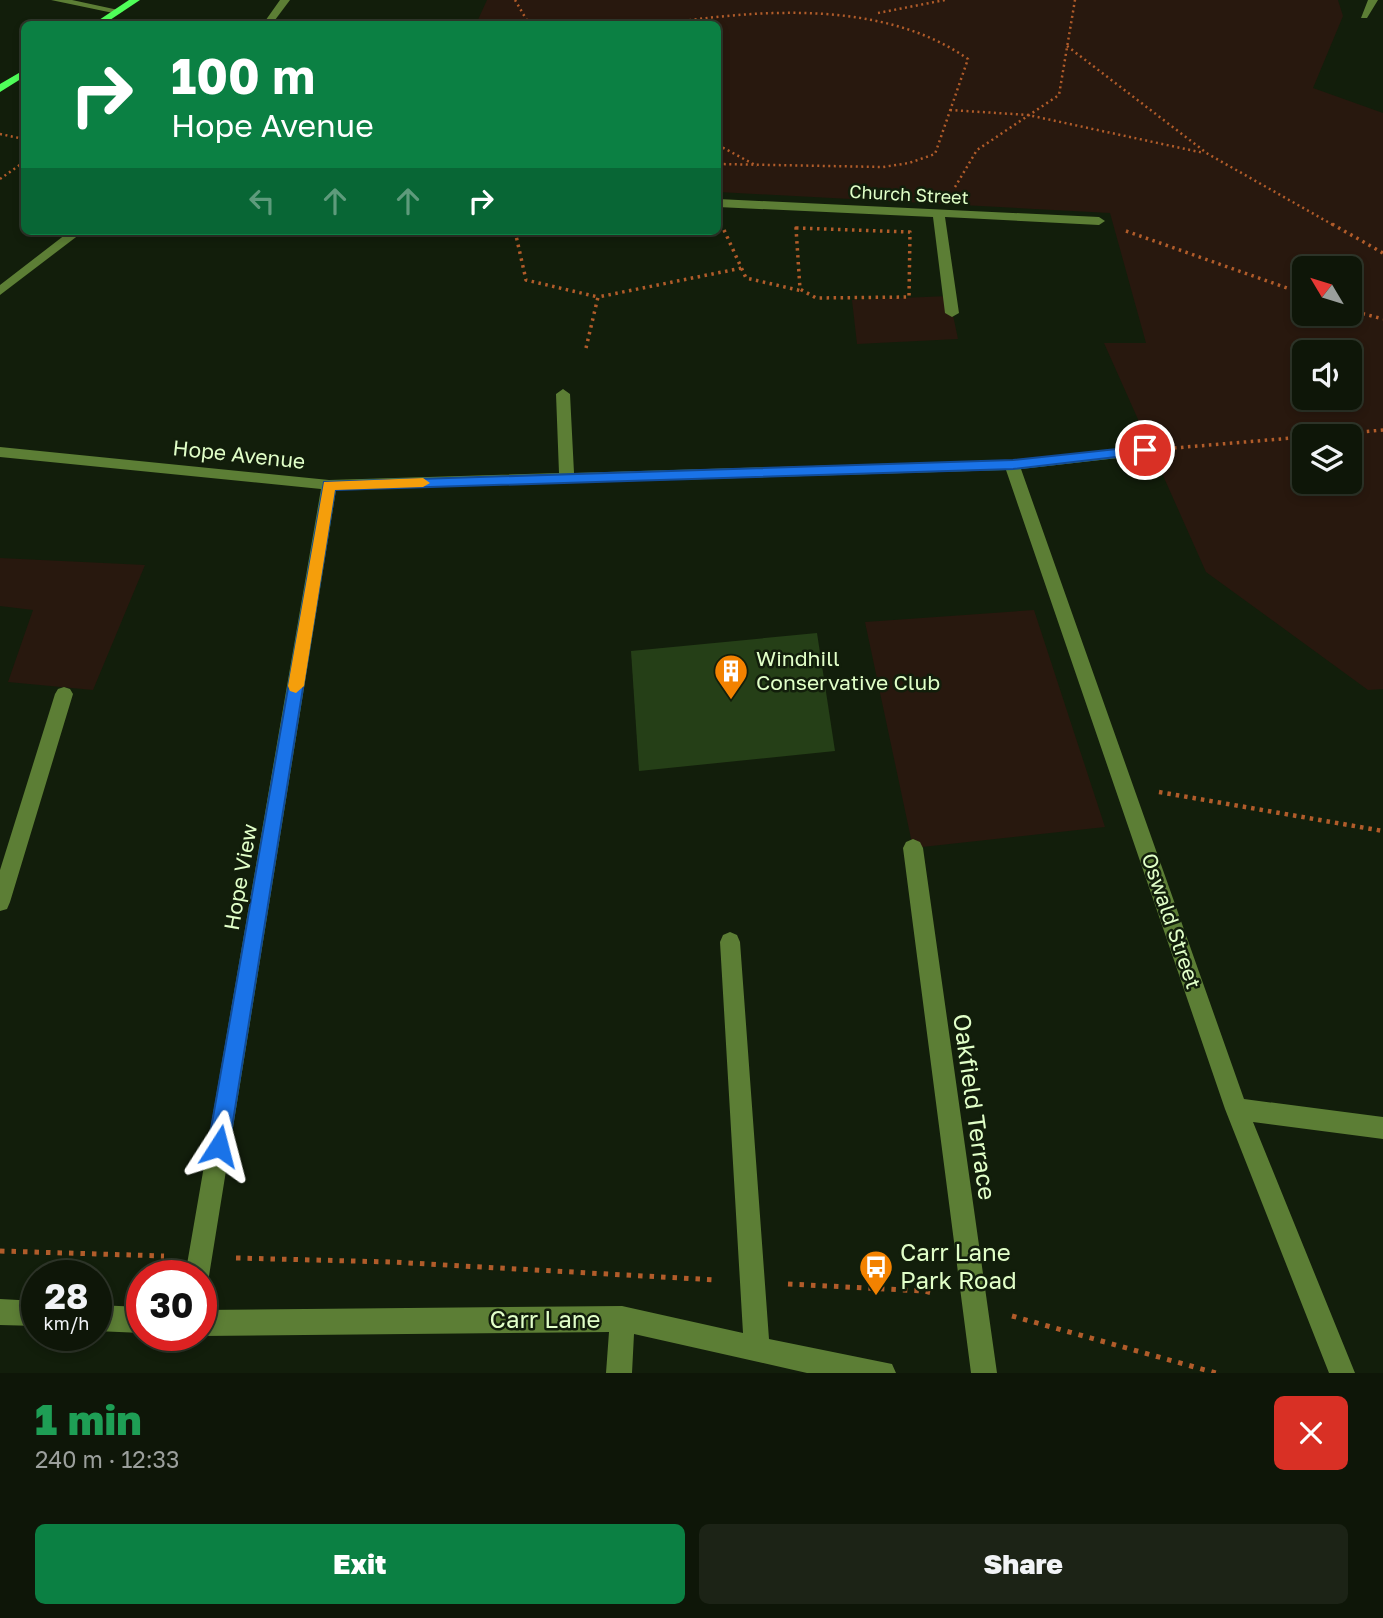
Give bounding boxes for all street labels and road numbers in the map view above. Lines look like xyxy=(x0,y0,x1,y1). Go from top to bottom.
street label: Church Street xyxy=(849,180,969,208)
street label: Hope Avenue xyxy=(172,434,307,474)
street label: Hope View xyxy=(218,822,262,932)
street label: Oswald Street xyxy=(1137,849,1207,992)
street label: Oakfield Terrace xyxy=(948,1012,1003,1202)
street label: Carr Lane xyxy=(490,1304,600,1333)

